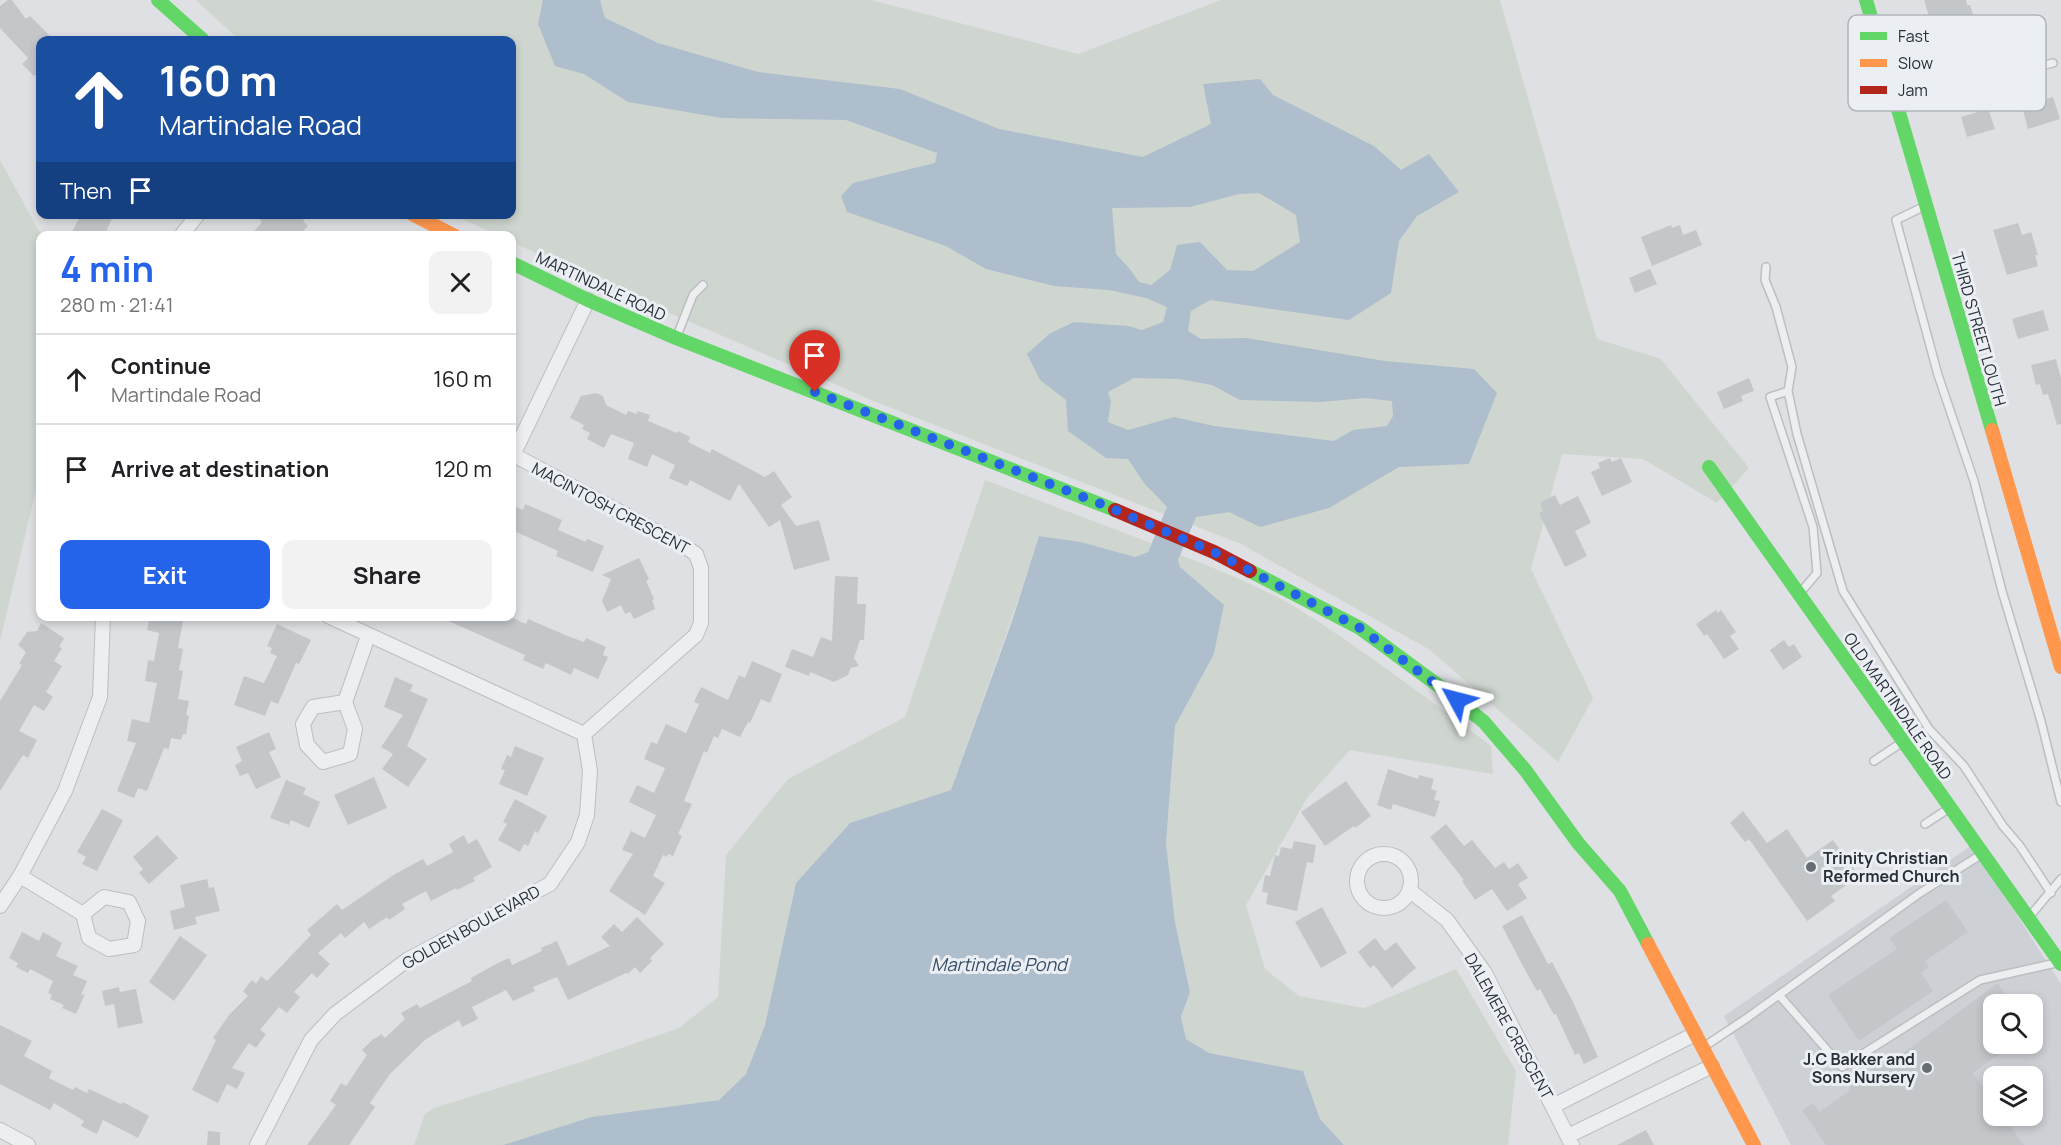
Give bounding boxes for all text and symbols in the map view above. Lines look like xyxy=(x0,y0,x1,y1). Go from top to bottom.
legend xyxy=(1848,15,2046,111)
text: Fast xyxy=(1898,25,1929,47)
text: 160 m xyxy=(159,51,277,109)
text: Slow xyxy=(1898,52,1933,74)
icon: ahead xyxy=(60,60,138,138)
text: Jam xyxy=(1898,79,1928,101)
text: Martindale Road xyxy=(159,106,362,143)
icon: arrive xyxy=(124,174,157,207)
text: Then xyxy=(60,176,112,206)
text: 4 min xyxy=(60,244,154,293)
street label: MARTINDALE ROAD xyxy=(532,246,670,326)
street label: THIRD STREET LOUTH xyxy=(1946,249,2012,409)
button: close xyxy=(429,251,492,314)
text: 280 m · 21:41 xyxy=(60,291,173,318)
pin xyxy=(789,330,840,392)
icon: arrive xyxy=(798,339,831,372)
text: Continue xyxy=(111,351,211,381)
icon: ahead xyxy=(60,363,93,396)
text: 160 m xyxy=(433,364,492,394)
text: Martindale Road xyxy=(111,381,261,408)
icon: arrive xyxy=(60,453,93,486)
text: Arrive at destination xyxy=(111,454,329,484)
text: 120 m xyxy=(434,454,492,484)
street label: MACINTOSH CRESCENT xyxy=(528,457,694,559)
button: Exit xyxy=(60,540,270,609)
button: Share xyxy=(282,540,492,609)
street label: OLD MARTINDALE ROAD xyxy=(1839,628,1957,784)
position arrow xyxy=(1425,668,1489,732)
place label: Trinity Christian Reformed Church xyxy=(1823,847,1959,887)
marker: Trinity Christian Reformed Church xyxy=(1804,860,1818,874)
street label: GOLDEN BOULEVARD xyxy=(398,880,544,974)
street label: DALEMERE CRESCENT xyxy=(1460,949,1559,1103)
water label: Martindale Pond xyxy=(931,952,1069,976)
map controls xyxy=(1983,994,2043,1126)
button: search xyxy=(1983,994,2043,1054)
place label: J.C Bakker and Sons Nursery xyxy=(1803,1048,1915,1088)
marker: J.C Bakker and Sons Nursery xyxy=(1920,1061,1934,1075)
button: layers xyxy=(1983,1066,2043,1126)

